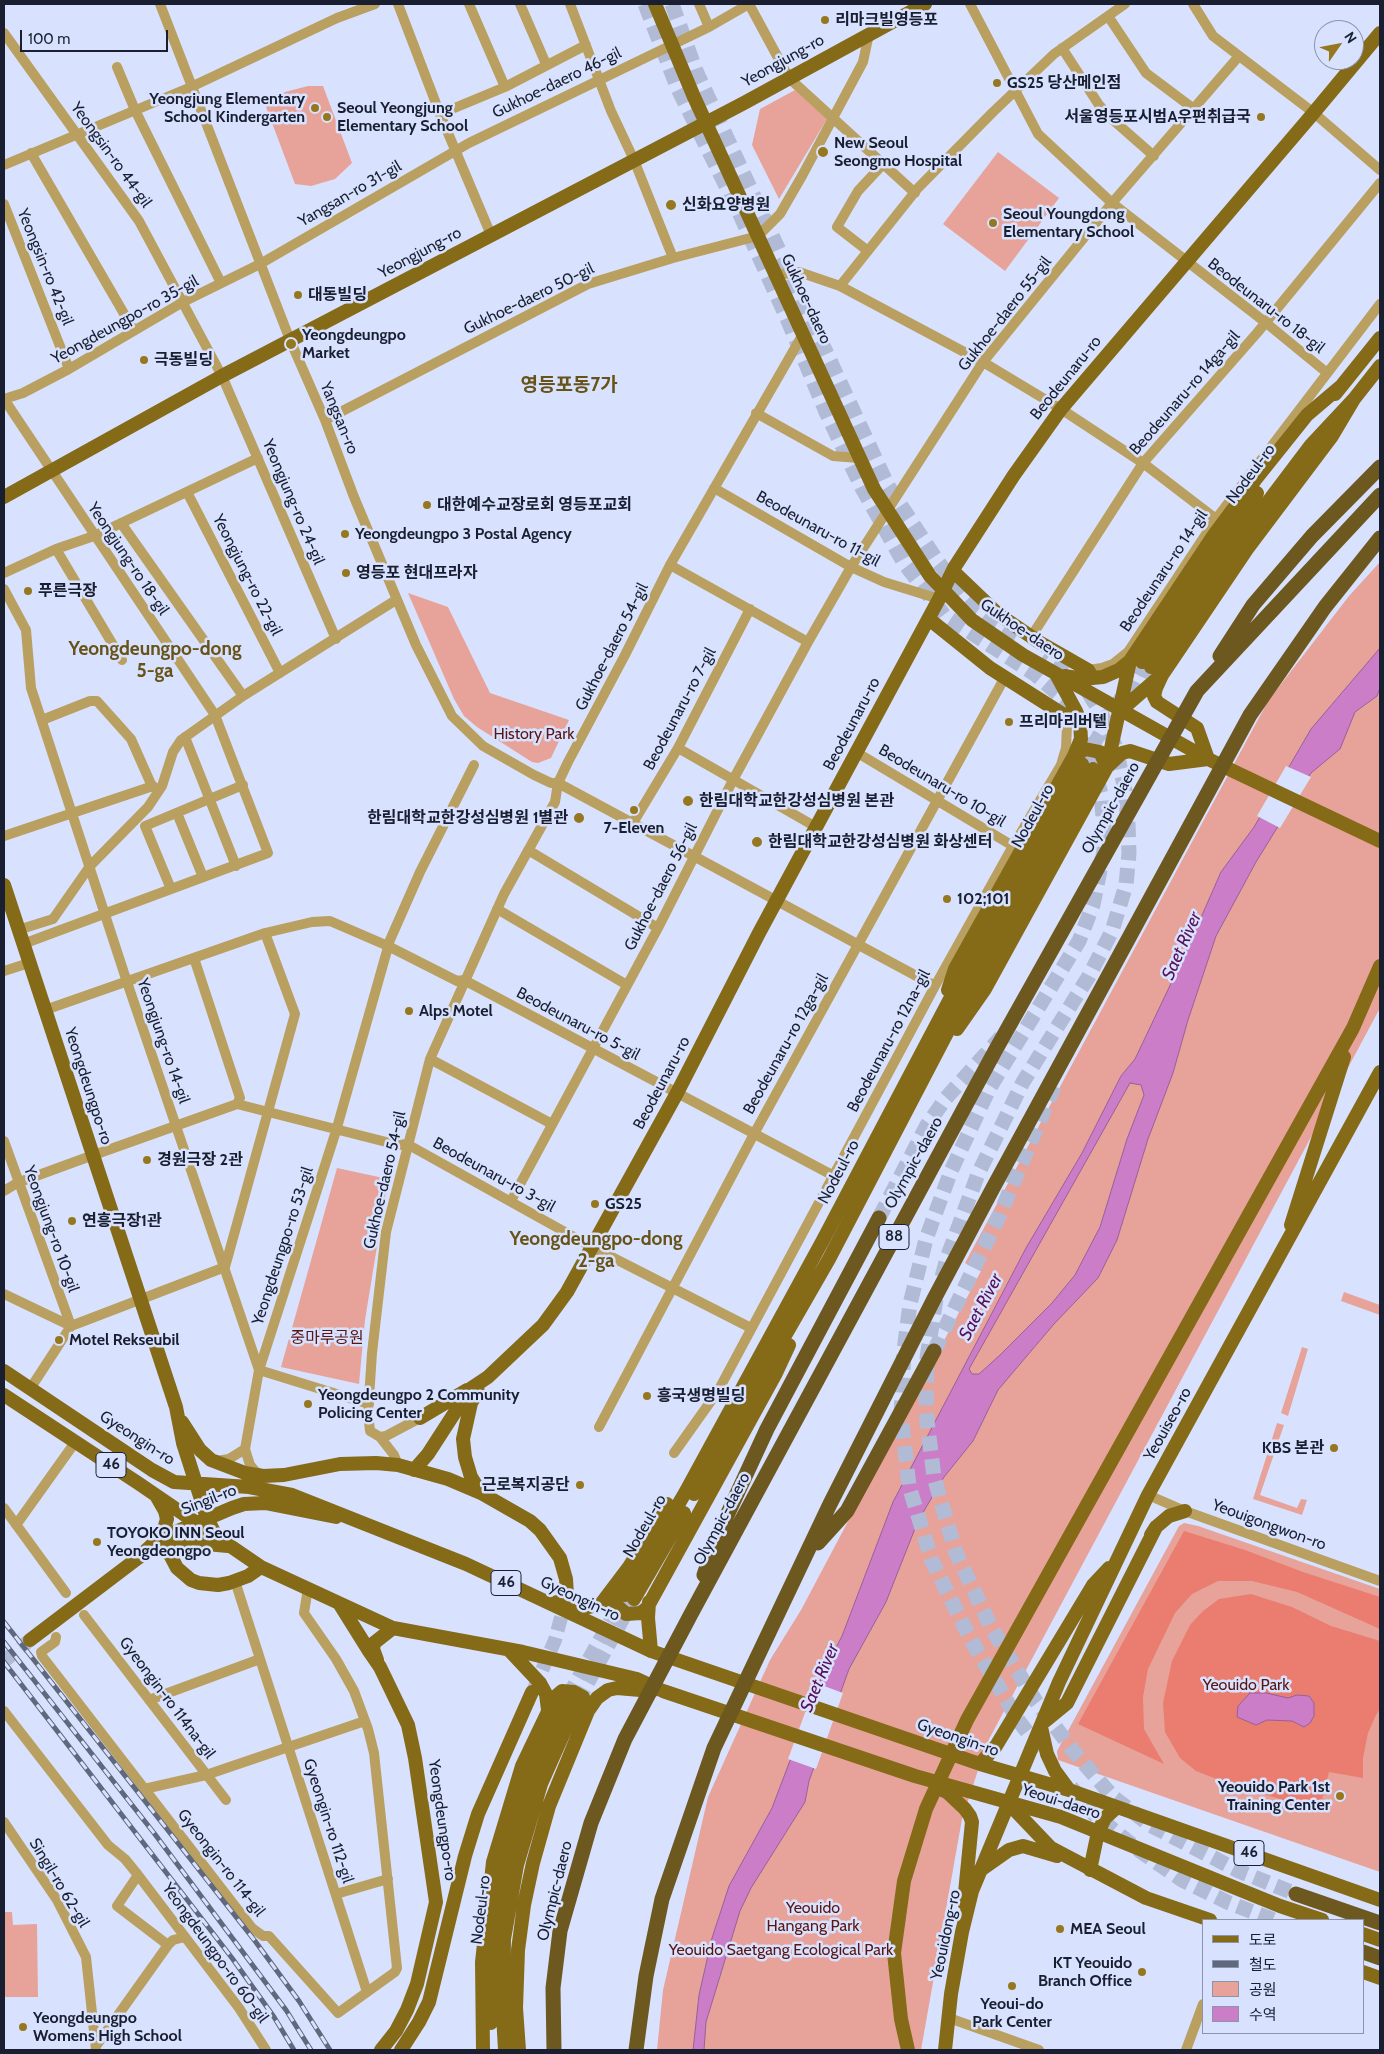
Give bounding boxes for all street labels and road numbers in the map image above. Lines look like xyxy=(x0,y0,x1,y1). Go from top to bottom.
street label: Yeongjung-ro xyxy=(739,31,827,91)
street label: Gukhoe-daero 46-gil xyxy=(489,43,625,123)
street label: Yeongsin-ro 44-gil xyxy=(66,99,156,211)
street label: Yangsan-ro 31-gil xyxy=(295,157,405,231)
street label: Yeongsin-ro 42-gil xyxy=(13,206,77,328)
street label: Yeongjung-ro xyxy=(375,223,465,283)
street label: Gukhoe-daero xyxy=(777,251,835,347)
street label: Gukhoe-daero 55-gil xyxy=(954,253,1056,375)
street label: Beodeunaru-ro 18-gil xyxy=(1204,254,1328,358)
street label: Gukhoe-daero 50-gil xyxy=(461,259,597,339)
street label: Yeongdeungpo-ro 35-gil xyxy=(48,272,202,368)
street label: Beodeunaru-ro 14ga-gil xyxy=(1126,327,1244,459)
street label: Beodeunaru-ro xyxy=(1026,332,1106,424)
street label: Yangsan-ro xyxy=(316,379,362,457)
street label: Yeongjung-ro 24-gil xyxy=(258,436,328,568)
street label: Nodeul-ro xyxy=(1222,440,1280,508)
street label: Beodeunaru-ro 11-gil xyxy=(753,487,883,571)
street label: Yeongjung-ro 18-gil xyxy=(83,499,173,619)
street label: Beodeunaru-ro 14-gil xyxy=(1116,506,1212,636)
street label: Yeongjung-ro 22-gil xyxy=(208,511,286,639)
street label: Gukhoe-daero 54-gil xyxy=(571,580,653,714)
street label: Gukhoe-daero xyxy=(976,595,1068,665)
street label: Beodeunaru-ro 7-gil xyxy=(640,644,720,774)
street label: Beodeunaru-ro xyxy=(819,674,885,774)
street label: Beodeunaru-ro 10-gil xyxy=(875,741,1009,831)
street label: Olympic-daero xyxy=(1078,759,1144,857)
street label: Nodeul-ro xyxy=(1008,781,1058,851)
street label: Gukhoe-daero 56-gil xyxy=(621,820,701,954)
street label: Beodeunaru-ro 12na-gil xyxy=(843,967,935,1115)
street label: Beodeunaru-ro 12ga-gil xyxy=(739,970,833,1118)
street label: Yeongjung-ro 14-gil xyxy=(133,976,193,1106)
street label: Beodeunaru-ro 5-gil xyxy=(513,983,643,1065)
street label: Yeongdeungpo-ro xyxy=(60,1025,116,1147)
street label: Beodeunaru-ro xyxy=(629,1033,695,1133)
street label: Gukhoe-daero 54-gil xyxy=(360,1109,410,1251)
street label: Olympic-daero xyxy=(881,1114,947,1212)
street label: Beodeunaru-ro 3-gil xyxy=(429,1133,559,1217)
street label: Nodeul-ro xyxy=(814,1137,864,1207)
street label: Yeongjung-ro 10-gil xyxy=(19,1163,83,1295)
street label: Yeongdeungpo-ro 53-gil xyxy=(248,1164,318,1328)
road number: 88 xyxy=(879,1224,909,1250)
street label: Yeouiseo-ro xyxy=(1140,1384,1196,1464)
street label: Gyeongin-ro xyxy=(96,1407,178,1469)
road number: 46 xyxy=(96,1452,126,1478)
street label: Olympic-daero xyxy=(690,1469,754,1569)
street label: Singil-ro xyxy=(179,1481,239,1519)
street label: Nodeul-ro xyxy=(619,1491,671,1561)
street label: Yeouigongwon-ro xyxy=(1209,1495,1329,1555)
road number: 46 xyxy=(491,1570,521,1596)
street label: Gyeongin-ro xyxy=(537,1572,623,1626)
street label: Gyeongin-ro 114na-gil xyxy=(115,1633,219,1763)
street label: Gyeongin-ro xyxy=(914,1715,1002,1761)
street label: Gyeongin-ro 112-gil xyxy=(299,1756,357,1886)
street label: Yeongdeungpo-ro xyxy=(424,1758,460,1882)
street label: Yeoui-daero xyxy=(1019,1780,1103,1824)
street label: Gyeongin-ro 114-gil xyxy=(173,1806,269,1920)
street label: Singil-ro 62-gil xyxy=(25,1835,93,1931)
street label: Olympic-daero xyxy=(533,1839,577,1943)
road number: 46 xyxy=(1234,1840,1264,1866)
street label: Nodeul-ro xyxy=(467,1874,495,1946)
street label: Yeongdeungpo-ro 60-gil xyxy=(158,1879,272,2027)
street label: Yeouidong-ro xyxy=(927,1888,965,1982)

